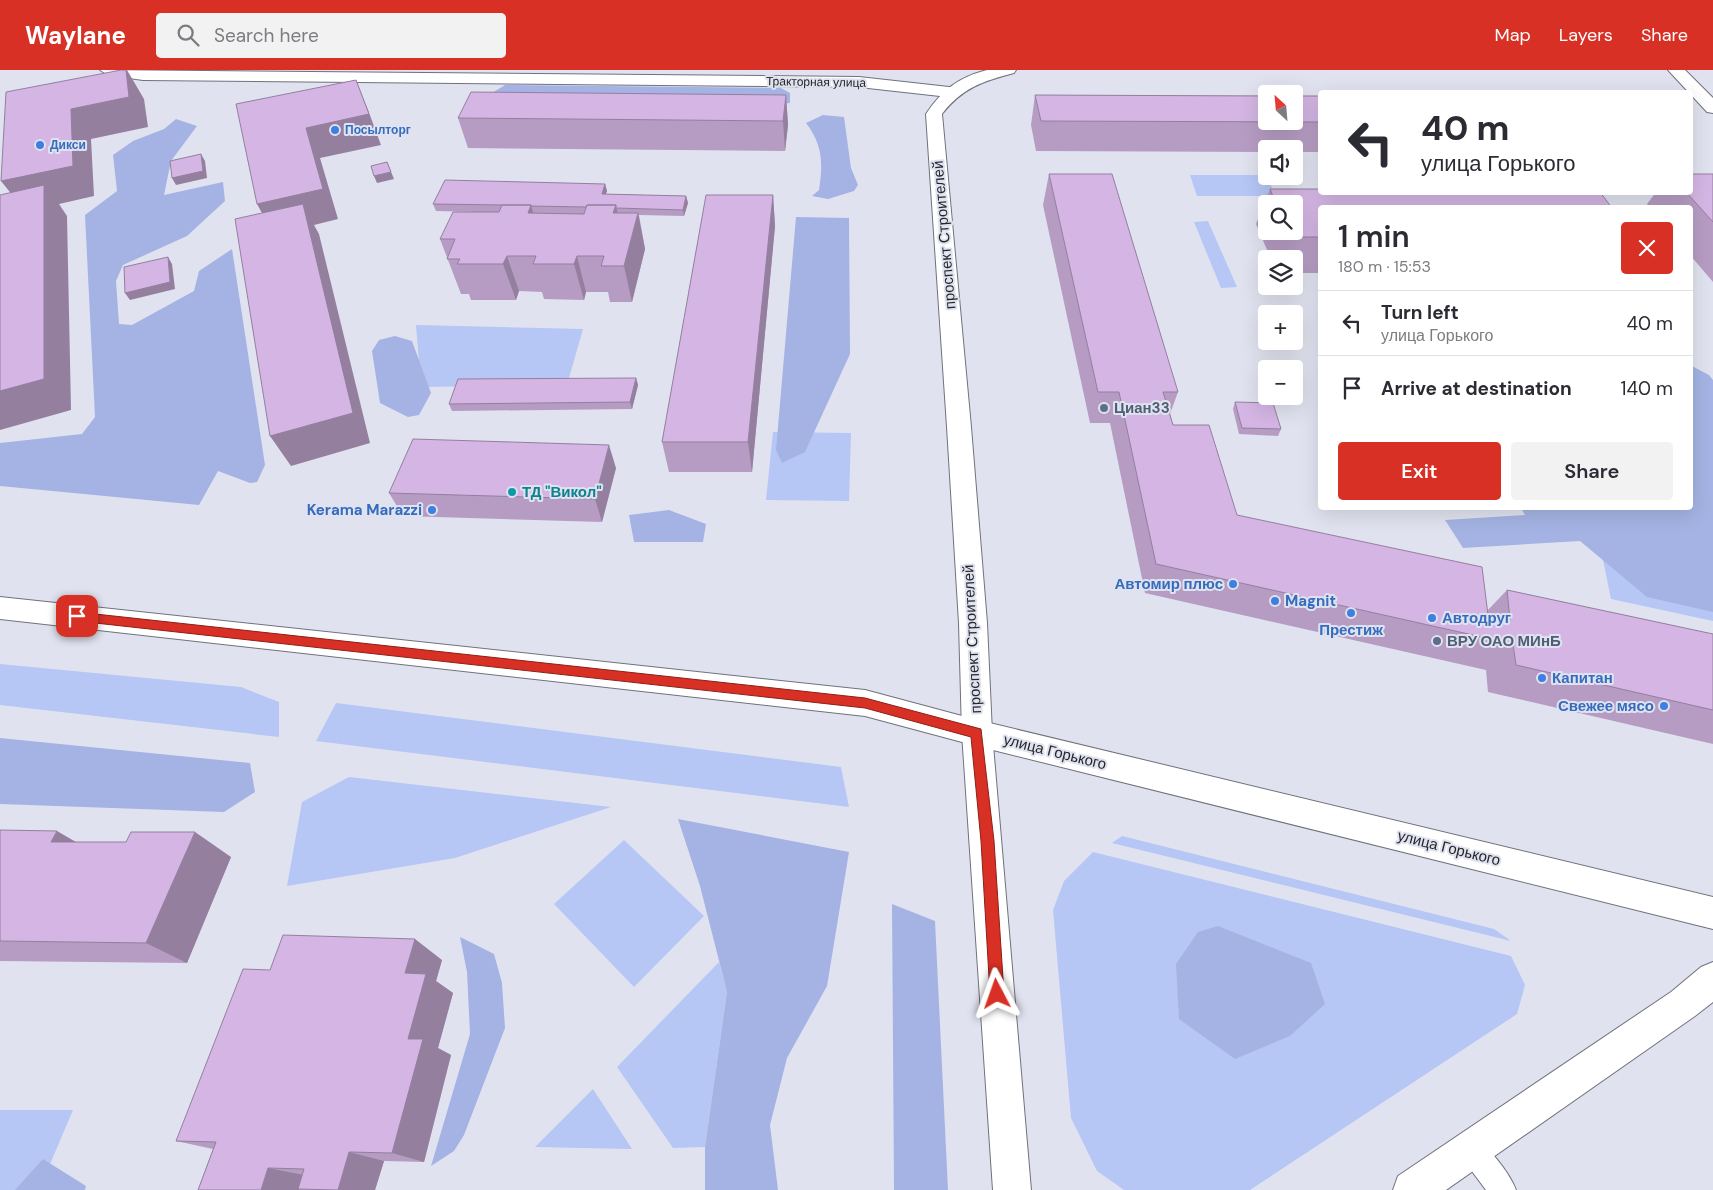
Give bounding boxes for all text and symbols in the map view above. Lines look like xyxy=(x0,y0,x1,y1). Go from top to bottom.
search box xyxy=(156,13,506,58)
text: Waylane xyxy=(25,20,126,51)
icon: search xyxy=(174,21,202,49)
text: Search here xyxy=(214,23,319,48)
text: Map xyxy=(1495,23,1531,47)
text: Layers xyxy=(1559,23,1613,47)
text: Share xyxy=(1641,23,1688,47)
street label: Тракторная улица xyxy=(766,73,866,91)
north arrow xyxy=(1258,85,1302,130)
map controls xyxy=(1258,85,1303,405)
text: 40 m xyxy=(1421,105,1510,151)
icon: left xyxy=(1338,110,1403,175)
place label: Посылторг xyxy=(345,122,411,138)
marker: Посылторг xyxy=(329,124,341,136)
place label: Дикси xyxy=(50,137,86,153)
marker: Дикси xyxy=(34,139,46,151)
button: sound xyxy=(1258,140,1303,185)
text: улица Горького xyxy=(1421,149,1576,178)
street label: проспект Строителей xyxy=(928,160,960,310)
button: search xyxy=(1258,195,1303,240)
text: 1 min xyxy=(1338,217,1410,256)
button: close xyxy=(1621,222,1673,274)
button: layers xyxy=(1258,250,1303,295)
text: 180 m · 15:53 xyxy=(1338,256,1431,277)
text: Turn left xyxy=(1381,300,1459,325)
button: + xyxy=(1258,305,1303,350)
icon: left xyxy=(1338,309,1366,337)
text: 40 m xyxy=(1626,311,1673,336)
text: улица Горького xyxy=(1381,325,1493,346)
button: − xyxy=(1258,360,1303,405)
icon: arrive xyxy=(1338,374,1366,402)
text: Arrive at destination xyxy=(1381,376,1572,401)
text: 140 m xyxy=(1621,376,1673,401)
place label: Циан33 xyxy=(1114,398,1170,418)
marker: Циан33 xyxy=(1098,402,1110,414)
button: Exit xyxy=(1338,442,1501,500)
button: Share xyxy=(1511,442,1673,500)
place label: ТД "Викол" xyxy=(522,482,602,502)
marker: ТД "Викол" xyxy=(506,486,518,498)
place label: Kerama Marazzi xyxy=(307,500,422,520)
marker: Kerama Marazzi xyxy=(426,504,438,516)
street label: проспект Строителей xyxy=(958,564,986,714)
place label: Автомир плюс xyxy=(1114,574,1223,594)
marker: Автомир плюс xyxy=(1227,578,1239,590)
place label: Magnit xyxy=(1285,591,1336,611)
pin xyxy=(56,595,98,637)
marker: Magnit xyxy=(1269,595,1281,607)
icon: arrive xyxy=(63,602,91,630)
marker: Престиж xyxy=(1345,607,1357,619)
place label: Автодруг xyxy=(1442,608,1511,628)
marker: Автодруг xyxy=(1426,612,1438,624)
place label: Престиж xyxy=(1319,620,1383,640)
place label: ВРУ ОАО МИнБ xyxy=(1447,631,1561,651)
marker: ВРУ ОАО МИнБ xyxy=(1431,635,1443,647)
place label: Капитан xyxy=(1552,668,1613,688)
marker: Капитан xyxy=(1536,672,1548,684)
place label: Свежее мясо xyxy=(1558,696,1654,716)
marker: Свежее мясо xyxy=(1658,700,1670,712)
street label: улица Горького xyxy=(1001,730,1109,774)
street label: улица Горького xyxy=(1395,826,1503,870)
position arrow xyxy=(970,967,1022,1019)

